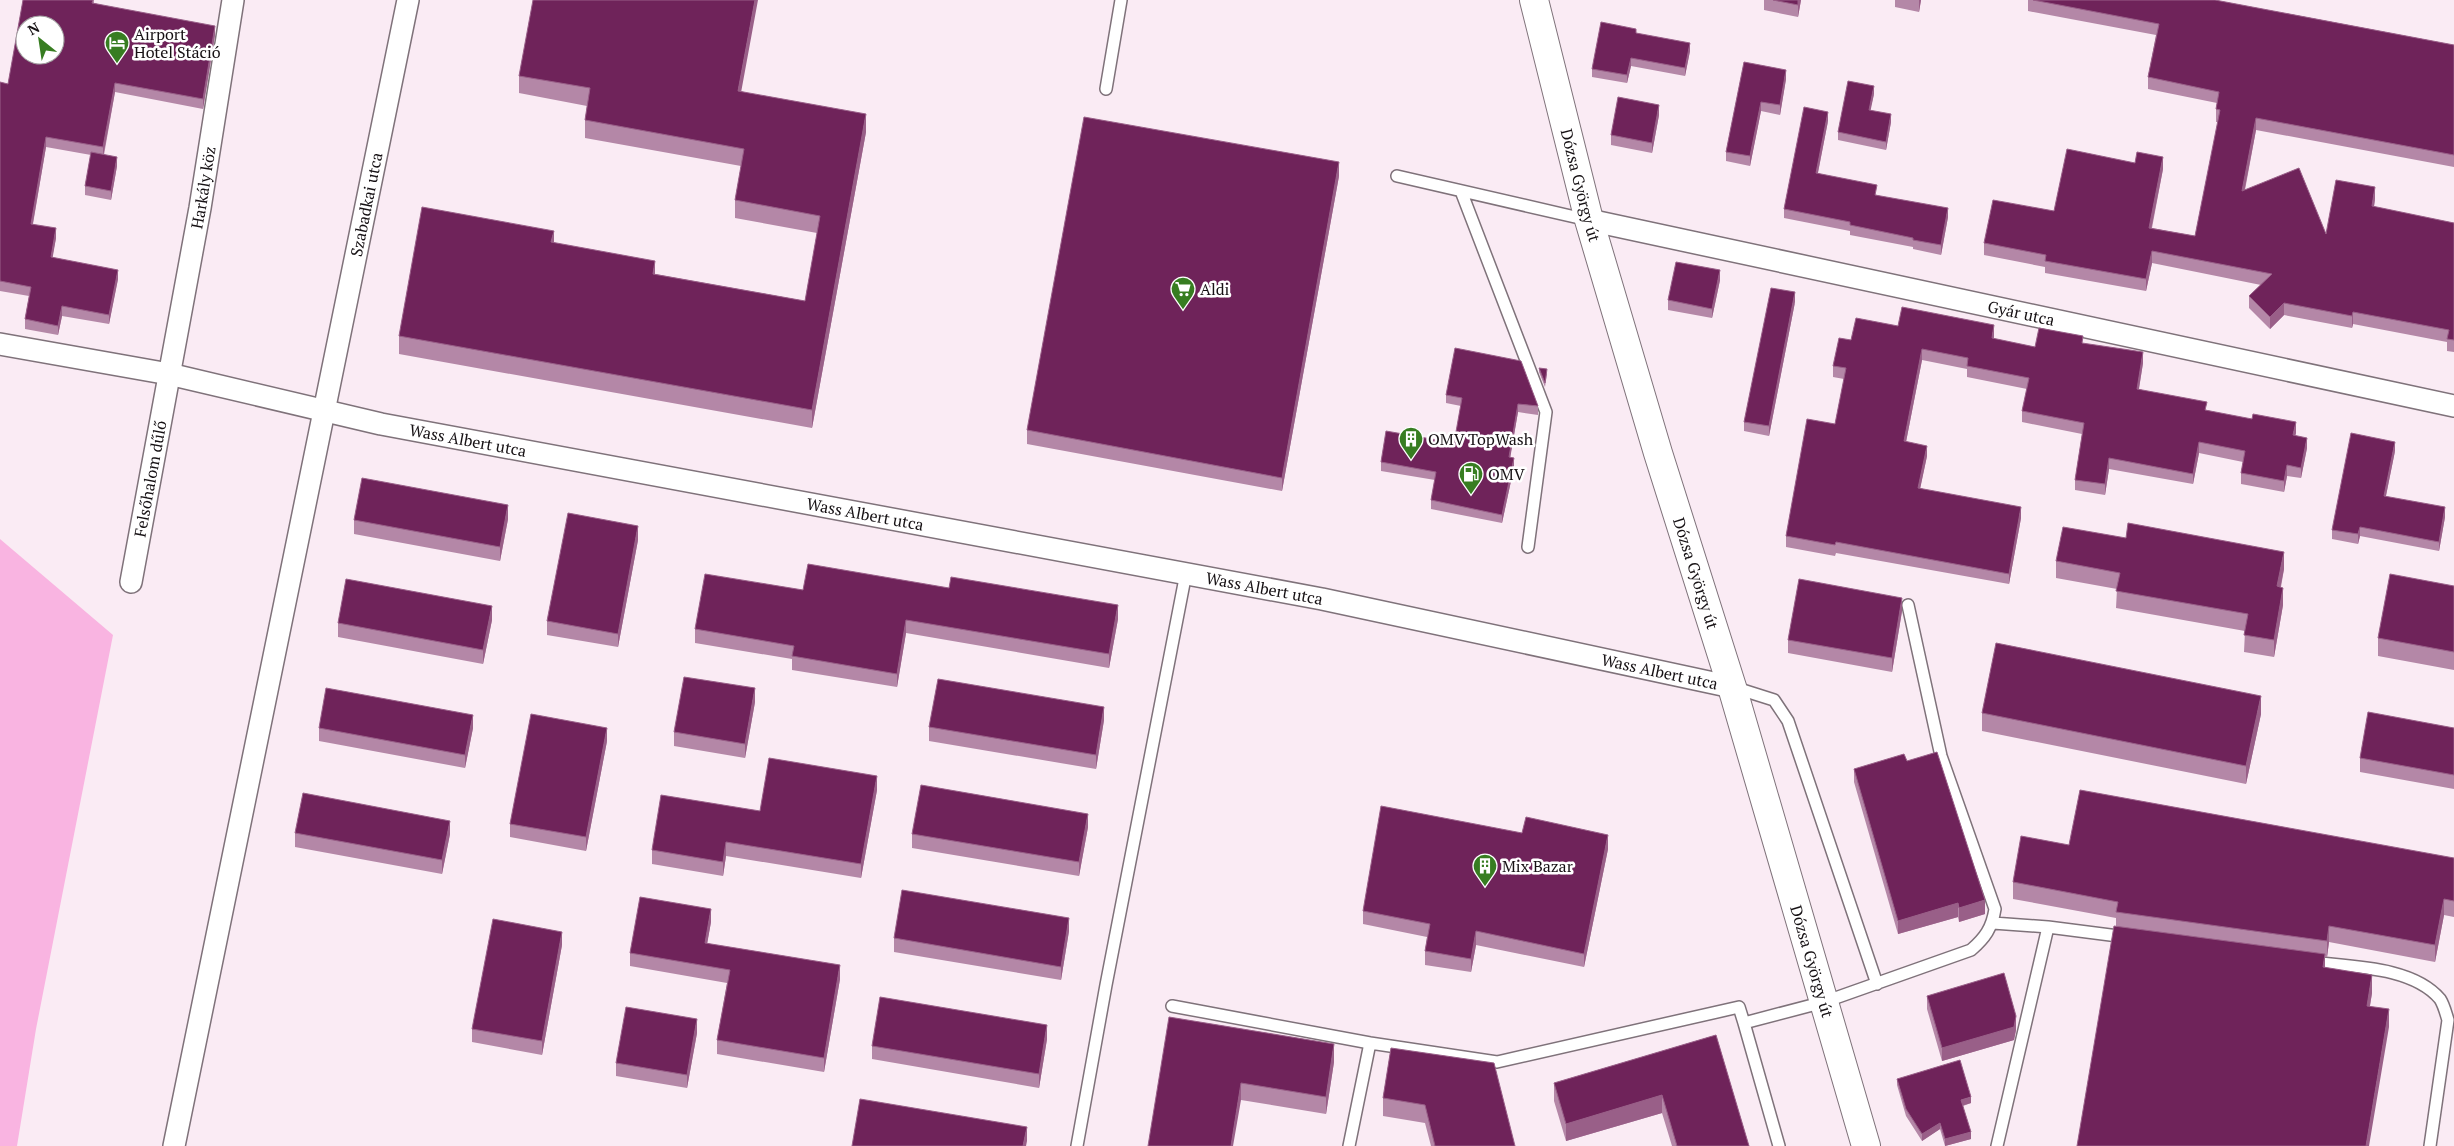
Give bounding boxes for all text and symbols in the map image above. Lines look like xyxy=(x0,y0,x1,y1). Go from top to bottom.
north arrow xyxy=(15,15,65,65)
text: N xyxy=(24,17,43,39)
place label: Airport Hotel Stáció xyxy=(134,23,221,63)
hotel icon: Airport Hotel Stáció xyxy=(104,30,130,64)
street label: Dózsa György út xyxy=(1556,126,1606,245)
street label: Harkály köz xyxy=(185,145,221,231)
street label: Szabadkai utca xyxy=(345,150,388,259)
supermarket icon: Aldi xyxy=(1170,276,1196,310)
place label: Aldi xyxy=(1200,278,1230,300)
street label: Gyár utca xyxy=(1986,295,2057,331)
street label: Felsőhalom dűlő xyxy=(129,419,172,539)
street label: Wass Albert utca xyxy=(408,419,528,462)
building icon: OMV TopWash xyxy=(1398,426,1424,460)
place label: OMV TopWash xyxy=(1428,428,1534,450)
fuel station icon: OMV xyxy=(1458,461,1484,495)
place label: OMV xyxy=(1488,463,1525,485)
street label: Wass Albert utca xyxy=(805,492,926,536)
street label: Dózsa György út xyxy=(1668,515,1724,632)
street label: Wass Albert utca xyxy=(1204,567,1325,610)
street label: Wass Albert utca xyxy=(1599,648,1720,695)
building icon: Mix Bazar xyxy=(1472,853,1498,887)
place label: Mix Bazar xyxy=(1502,855,1574,877)
street label: Dózsa György út xyxy=(1785,903,1839,1020)

